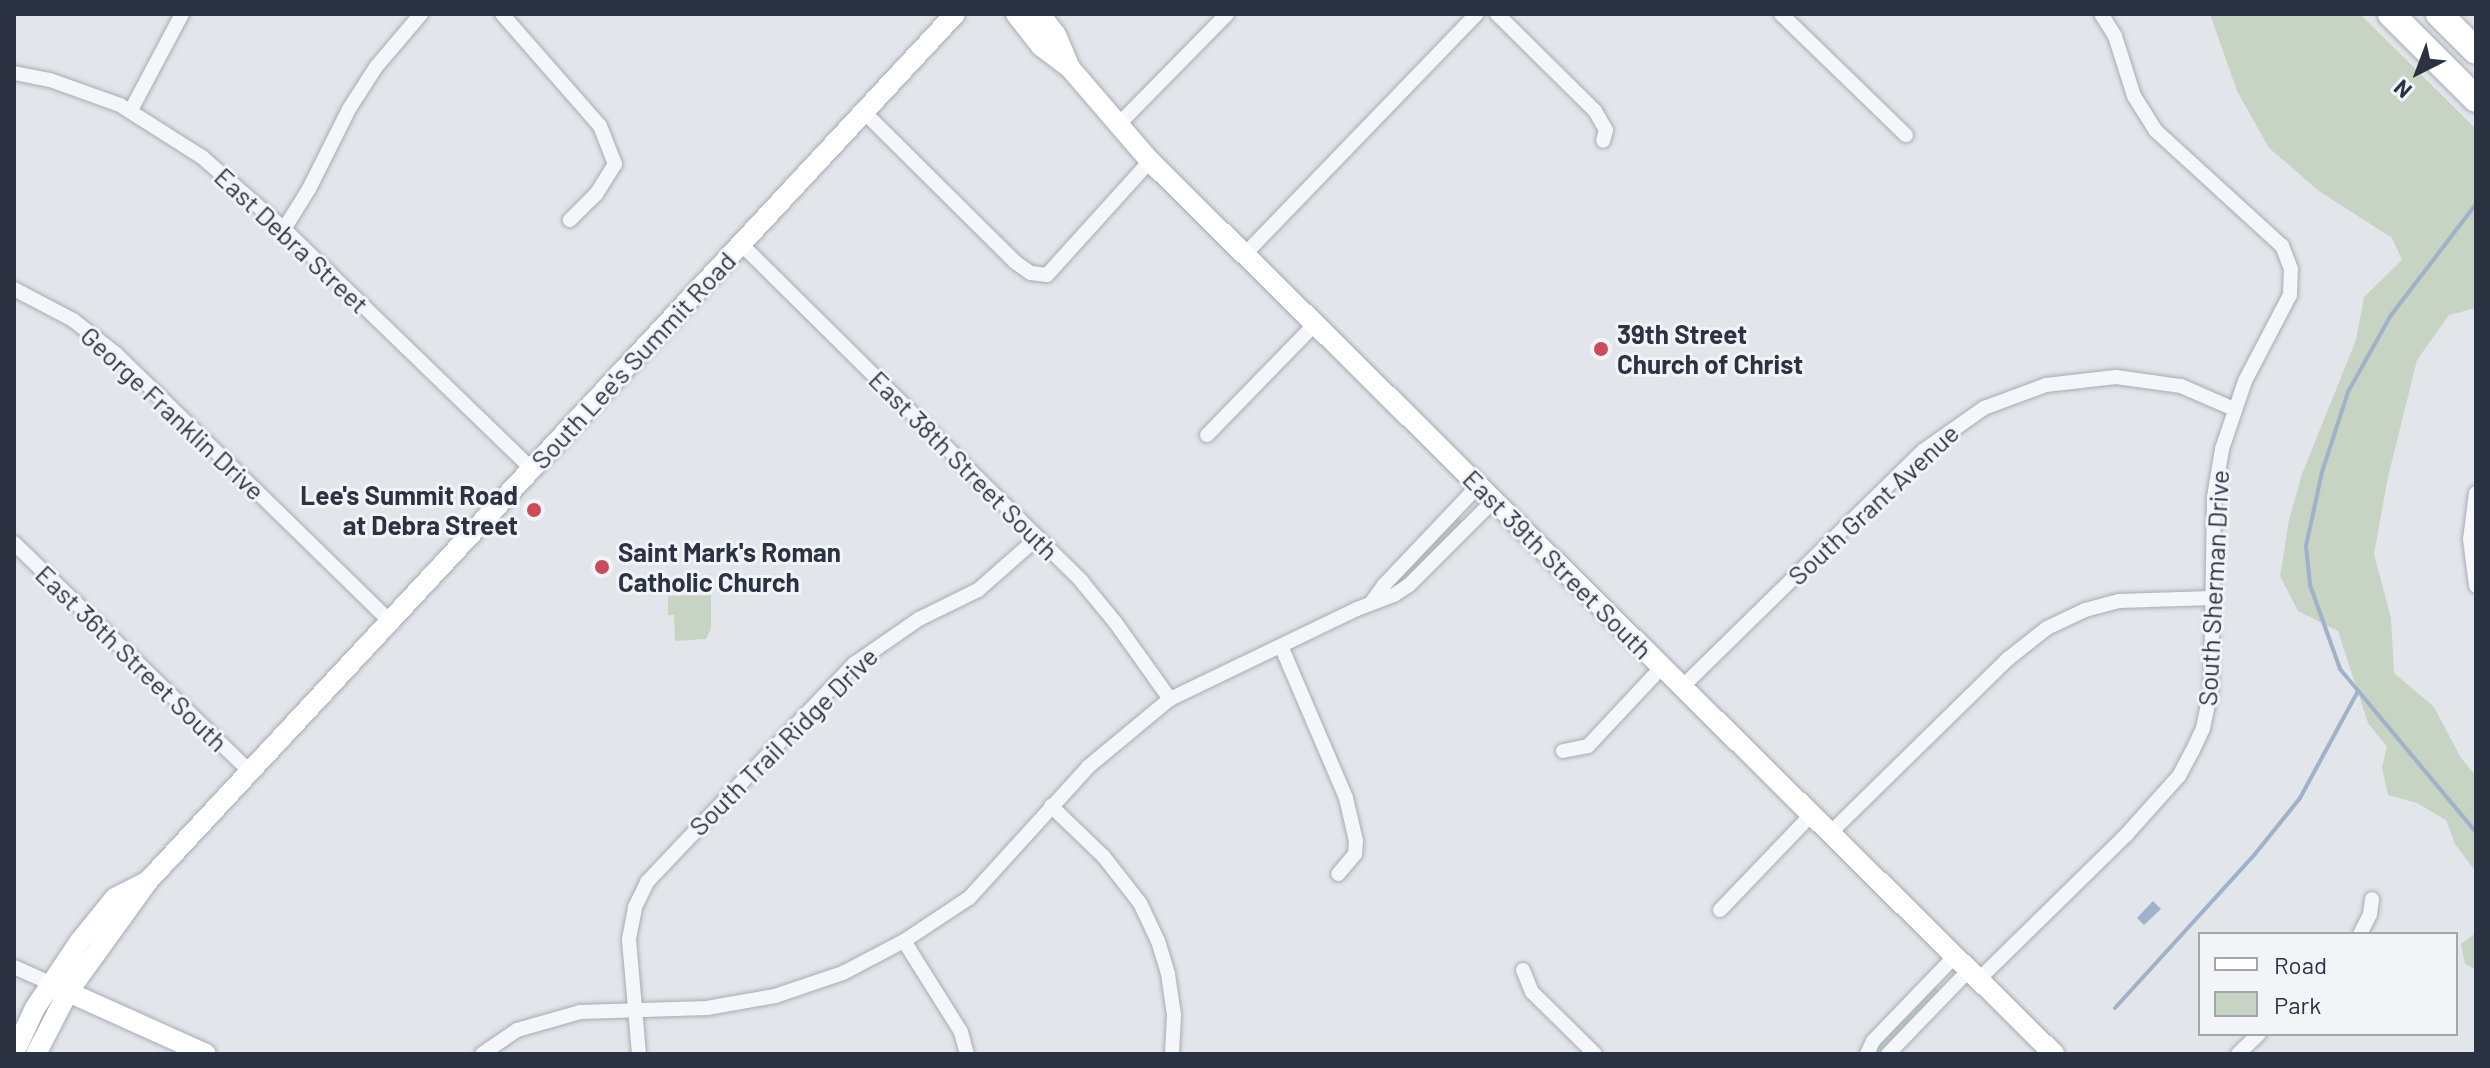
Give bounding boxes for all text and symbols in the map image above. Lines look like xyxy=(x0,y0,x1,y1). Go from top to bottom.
north arrow xyxy=(2378,32,2458,112)
text: N xyxy=(2388,75,2416,104)
street label: East Debra Street xyxy=(209,161,375,319)
street label: South Lee's Summit Road xyxy=(524,245,742,475)
place label: 39th Street Church of Christ xyxy=(1617,318,1803,380)
street label: George Franklin Drive xyxy=(75,320,271,506)
marker: 39th Street Church of Christ xyxy=(1592,340,1610,358)
street label: East 38th Street South xyxy=(863,364,1065,566)
street label: South Grant Avenue xyxy=(1781,417,1965,591)
street label: East 39th Street South xyxy=(1457,463,1659,665)
street label: South Sherman Drive xyxy=(2191,469,2235,707)
place label: Lee's Summit Road at Debra Street xyxy=(300,479,518,540)
marker: Lee's Summit Road at Debra Street xyxy=(525,501,543,519)
place label: Saint Mark's Roman Catholic Church xyxy=(618,536,841,598)
street label: East 36th Street South xyxy=(30,558,234,758)
marker: Saint Mark's Roman Catholic Church xyxy=(593,558,611,576)
street label: South Trail Ridge Drive xyxy=(682,640,884,842)
legend xyxy=(2198,932,2458,1036)
text: Road xyxy=(2274,950,2327,979)
text: Park xyxy=(2274,990,2321,1019)

